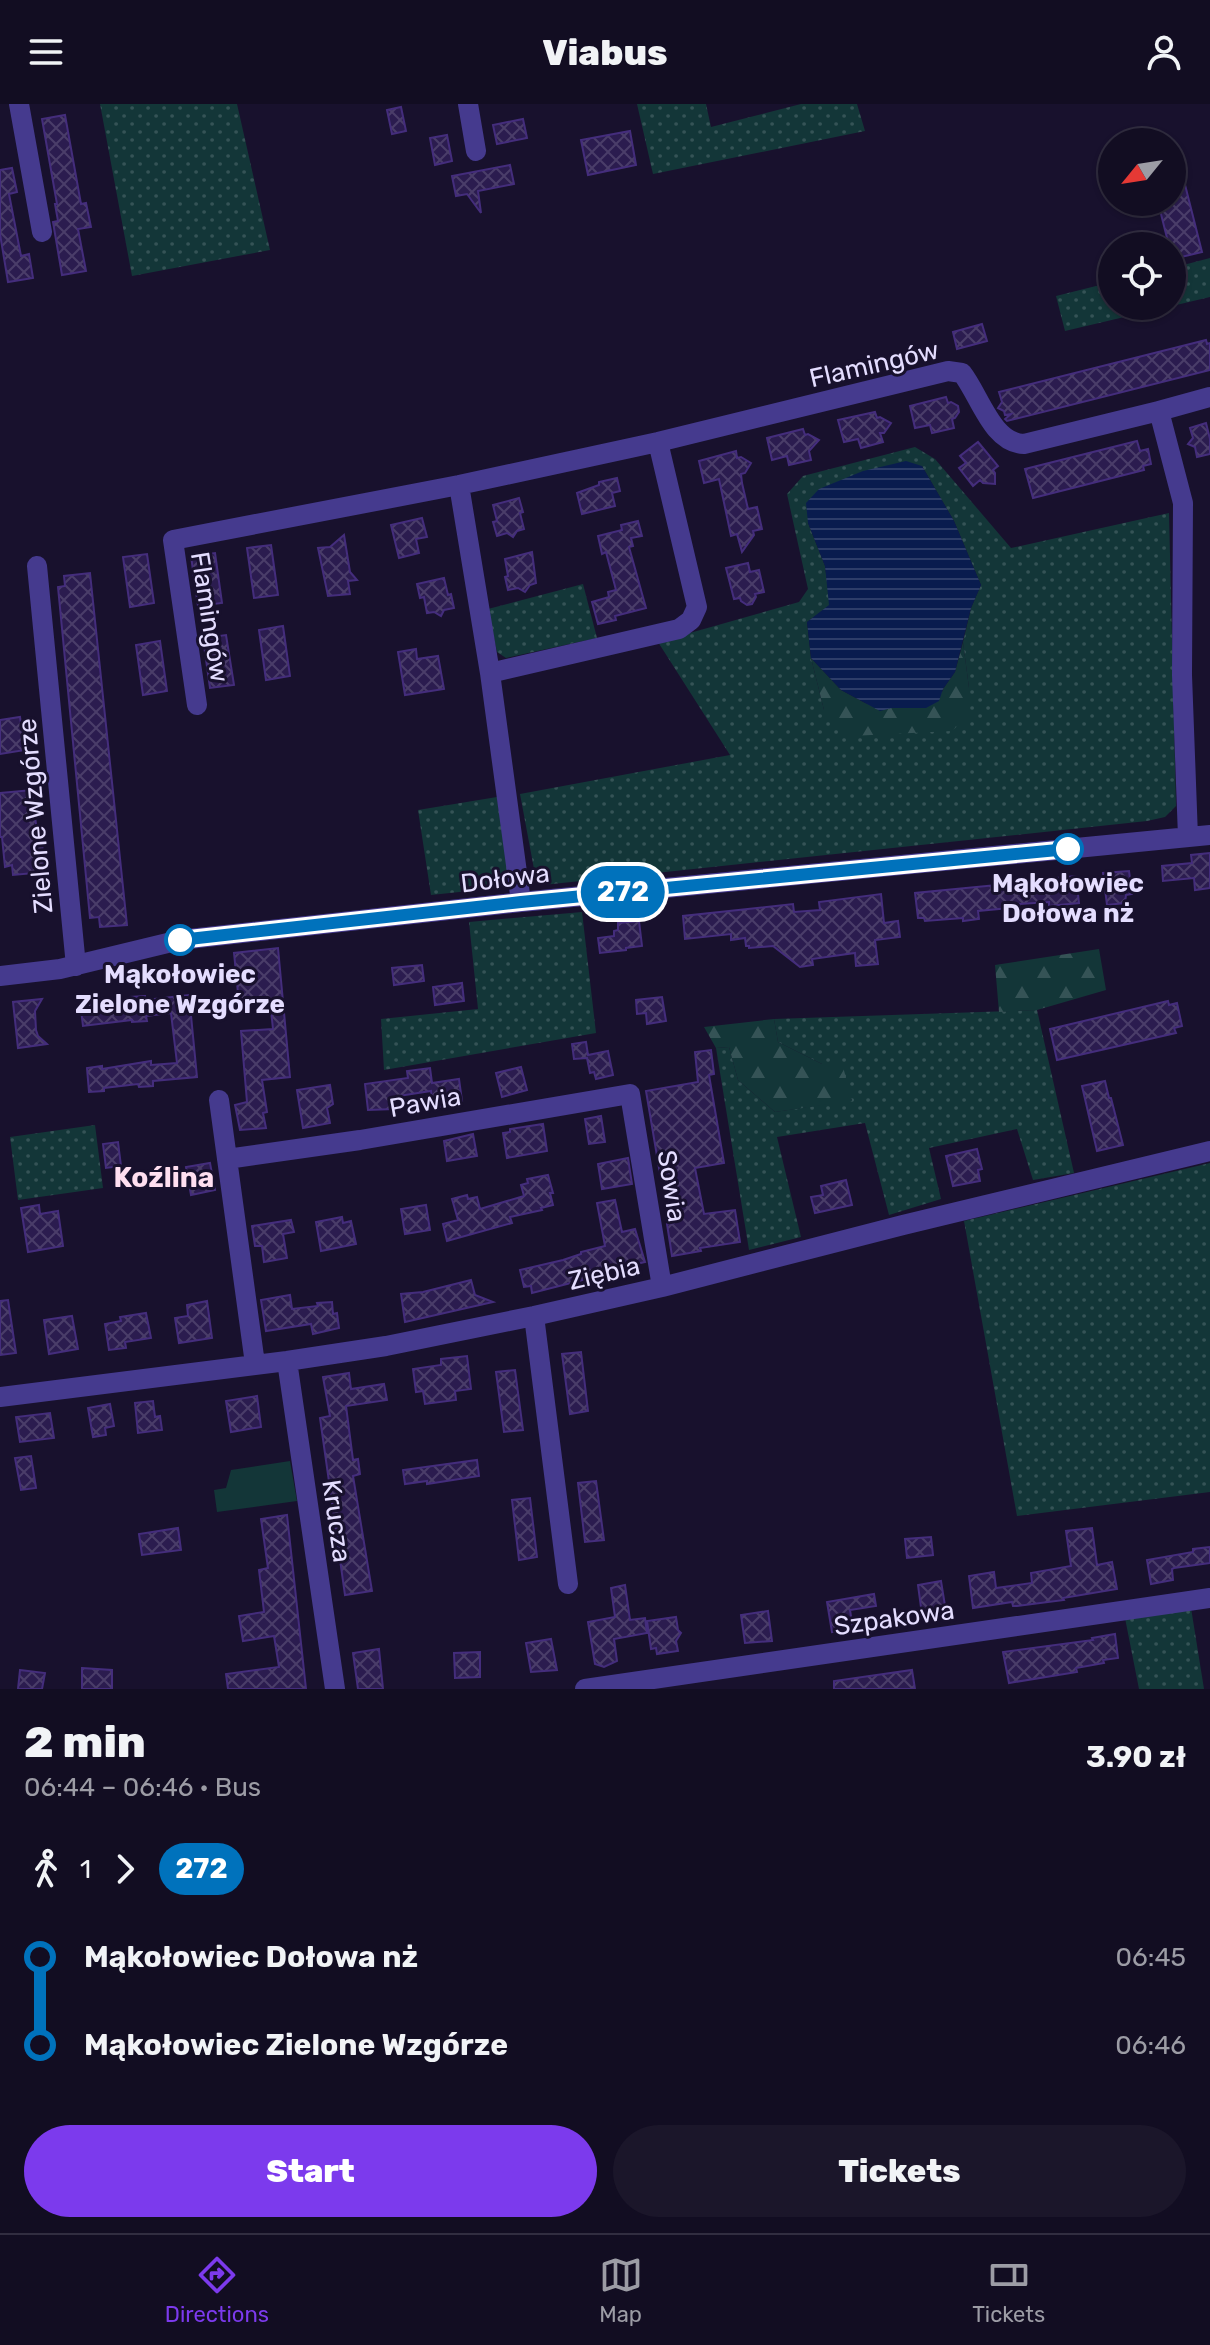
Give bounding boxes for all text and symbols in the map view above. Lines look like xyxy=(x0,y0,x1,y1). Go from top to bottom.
icon: menu xyxy=(24,30,68,74)
icon: person xyxy=(1142,30,1186,74)
text: Viabus xyxy=(542,31,668,74)
north arrow xyxy=(1098,128,1186,216)
map controls xyxy=(1098,128,1186,320)
button: locate xyxy=(1098,232,1186,320)
street label: Flamingów xyxy=(806,335,942,394)
street label: Flamingów xyxy=(184,549,235,685)
street label: Zielone Wzgórze xyxy=(12,717,59,915)
marker: Mąkołowiec Dołowa nż xyxy=(1053,834,1083,864)
street label: Dołowa xyxy=(459,858,551,899)
line badge: 272 xyxy=(577,866,669,918)
place label: Mąkołowiec Dołowa nż xyxy=(992,868,1144,929)
text: 272 xyxy=(597,875,649,908)
marker: Mąkołowiec Zielone Wzgórze xyxy=(165,925,195,955)
place label: Mąkołowiec Zielone Wzgórze xyxy=(75,959,285,1020)
street label: Pawia xyxy=(387,1081,463,1124)
street label: Sowia xyxy=(651,1148,692,1224)
district label: Koźlina xyxy=(114,1161,214,1194)
street label: Ziębia xyxy=(565,1250,643,1297)
street label: Krucza xyxy=(315,1478,358,1564)
street label: Szpakowa xyxy=(832,1595,956,1642)
text: 2 min xyxy=(24,1716,146,1768)
text: 3.90 zł xyxy=(1086,1739,1186,1775)
text: 06:44 – 06:46 · Bus xyxy=(24,1772,261,1803)
icon: walk xyxy=(24,1847,68,1891)
icon: forward xyxy=(103,1847,147,1891)
text: 272 xyxy=(175,1852,228,1885)
text: 1 xyxy=(80,1854,91,1885)
text: Mąkołowiec Dołowa nż xyxy=(84,1939,418,1975)
text: 06:45 xyxy=(1116,1942,1186,1973)
text: Mąkołowiec Zielone Wzgórze xyxy=(84,2027,508,2063)
text: 06:46 xyxy=(1115,2030,1186,2061)
button: Start xyxy=(24,2125,597,2217)
button: Tickets xyxy=(613,2125,1186,2217)
tab: Directions xyxy=(165,2253,269,2328)
tab: Map xyxy=(599,2253,643,2328)
tab: Tickets xyxy=(972,2253,1045,2328)

